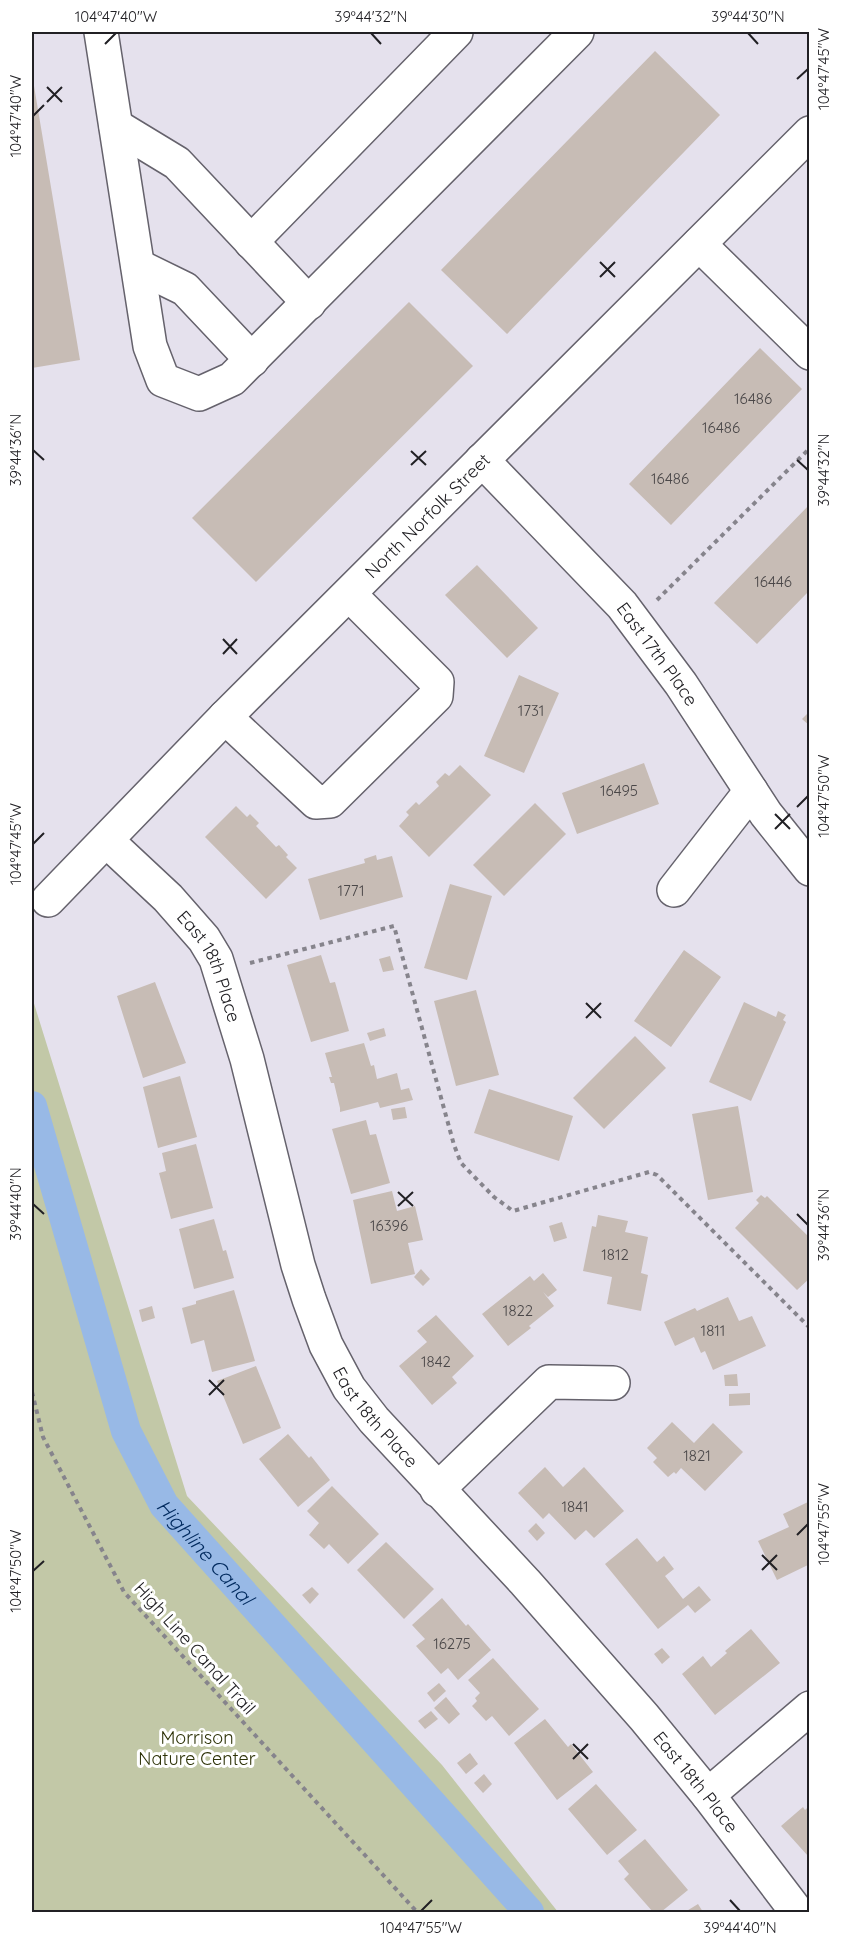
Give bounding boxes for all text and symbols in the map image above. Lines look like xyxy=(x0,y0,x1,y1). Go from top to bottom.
text: 104°47'40"W xyxy=(75,7,158,26)
text: 39°44'32"N xyxy=(335,7,407,26)
text: 39°44'30"N xyxy=(711,7,785,26)
text: 104°47'45"W xyxy=(814,28,833,110)
text: 104°47'40"W xyxy=(6,74,25,157)
house number: 16486 xyxy=(734,389,772,408)
text: 39°44'36"N xyxy=(6,414,25,486)
house number: 16486 xyxy=(702,418,740,437)
text: 39°44'32"N xyxy=(814,434,833,506)
street label: North Norfolk Street xyxy=(360,448,494,583)
house number: 16486 xyxy=(651,469,689,488)
house number: 16446 xyxy=(754,572,792,591)
street label: East 17th Place xyxy=(612,597,703,710)
house number: 1731 xyxy=(518,701,544,720)
text: 104°47'50"W xyxy=(814,754,833,837)
house number: 16495 xyxy=(600,781,638,800)
text: 104°47'45"W xyxy=(6,803,25,885)
house number: 1771 xyxy=(337,881,365,900)
street label: East 18th Place xyxy=(172,905,246,1025)
text: 39°44'40"N xyxy=(6,1167,25,1241)
text: 39°44'36"N xyxy=(814,1189,833,1261)
house number: 16396 xyxy=(370,1216,408,1235)
house number: 1812 xyxy=(601,1245,629,1264)
house number: 1822 xyxy=(503,1301,533,1320)
house number: 1811 xyxy=(701,1321,725,1340)
house number: 1842 xyxy=(421,1352,451,1371)
street label: East 18th Place xyxy=(328,1363,424,1472)
house number: 1821 xyxy=(683,1446,711,1465)
text: 104°47'55"W xyxy=(814,1482,833,1565)
water label: Highline Canal xyxy=(152,1494,261,1611)
house number: 1841 xyxy=(562,1497,589,1516)
text: 104°47'50"W xyxy=(6,1529,25,1612)
street label: High Line Canal Trail xyxy=(129,1577,261,1719)
house number: 16275 xyxy=(433,1634,471,1653)
park label: Morrison Nature Center xyxy=(138,1726,256,1770)
street label: East 18th Place xyxy=(649,1726,744,1837)
text: 104°47'55"W xyxy=(380,1918,463,1937)
text: 39°44'40"N xyxy=(703,1918,777,1937)

